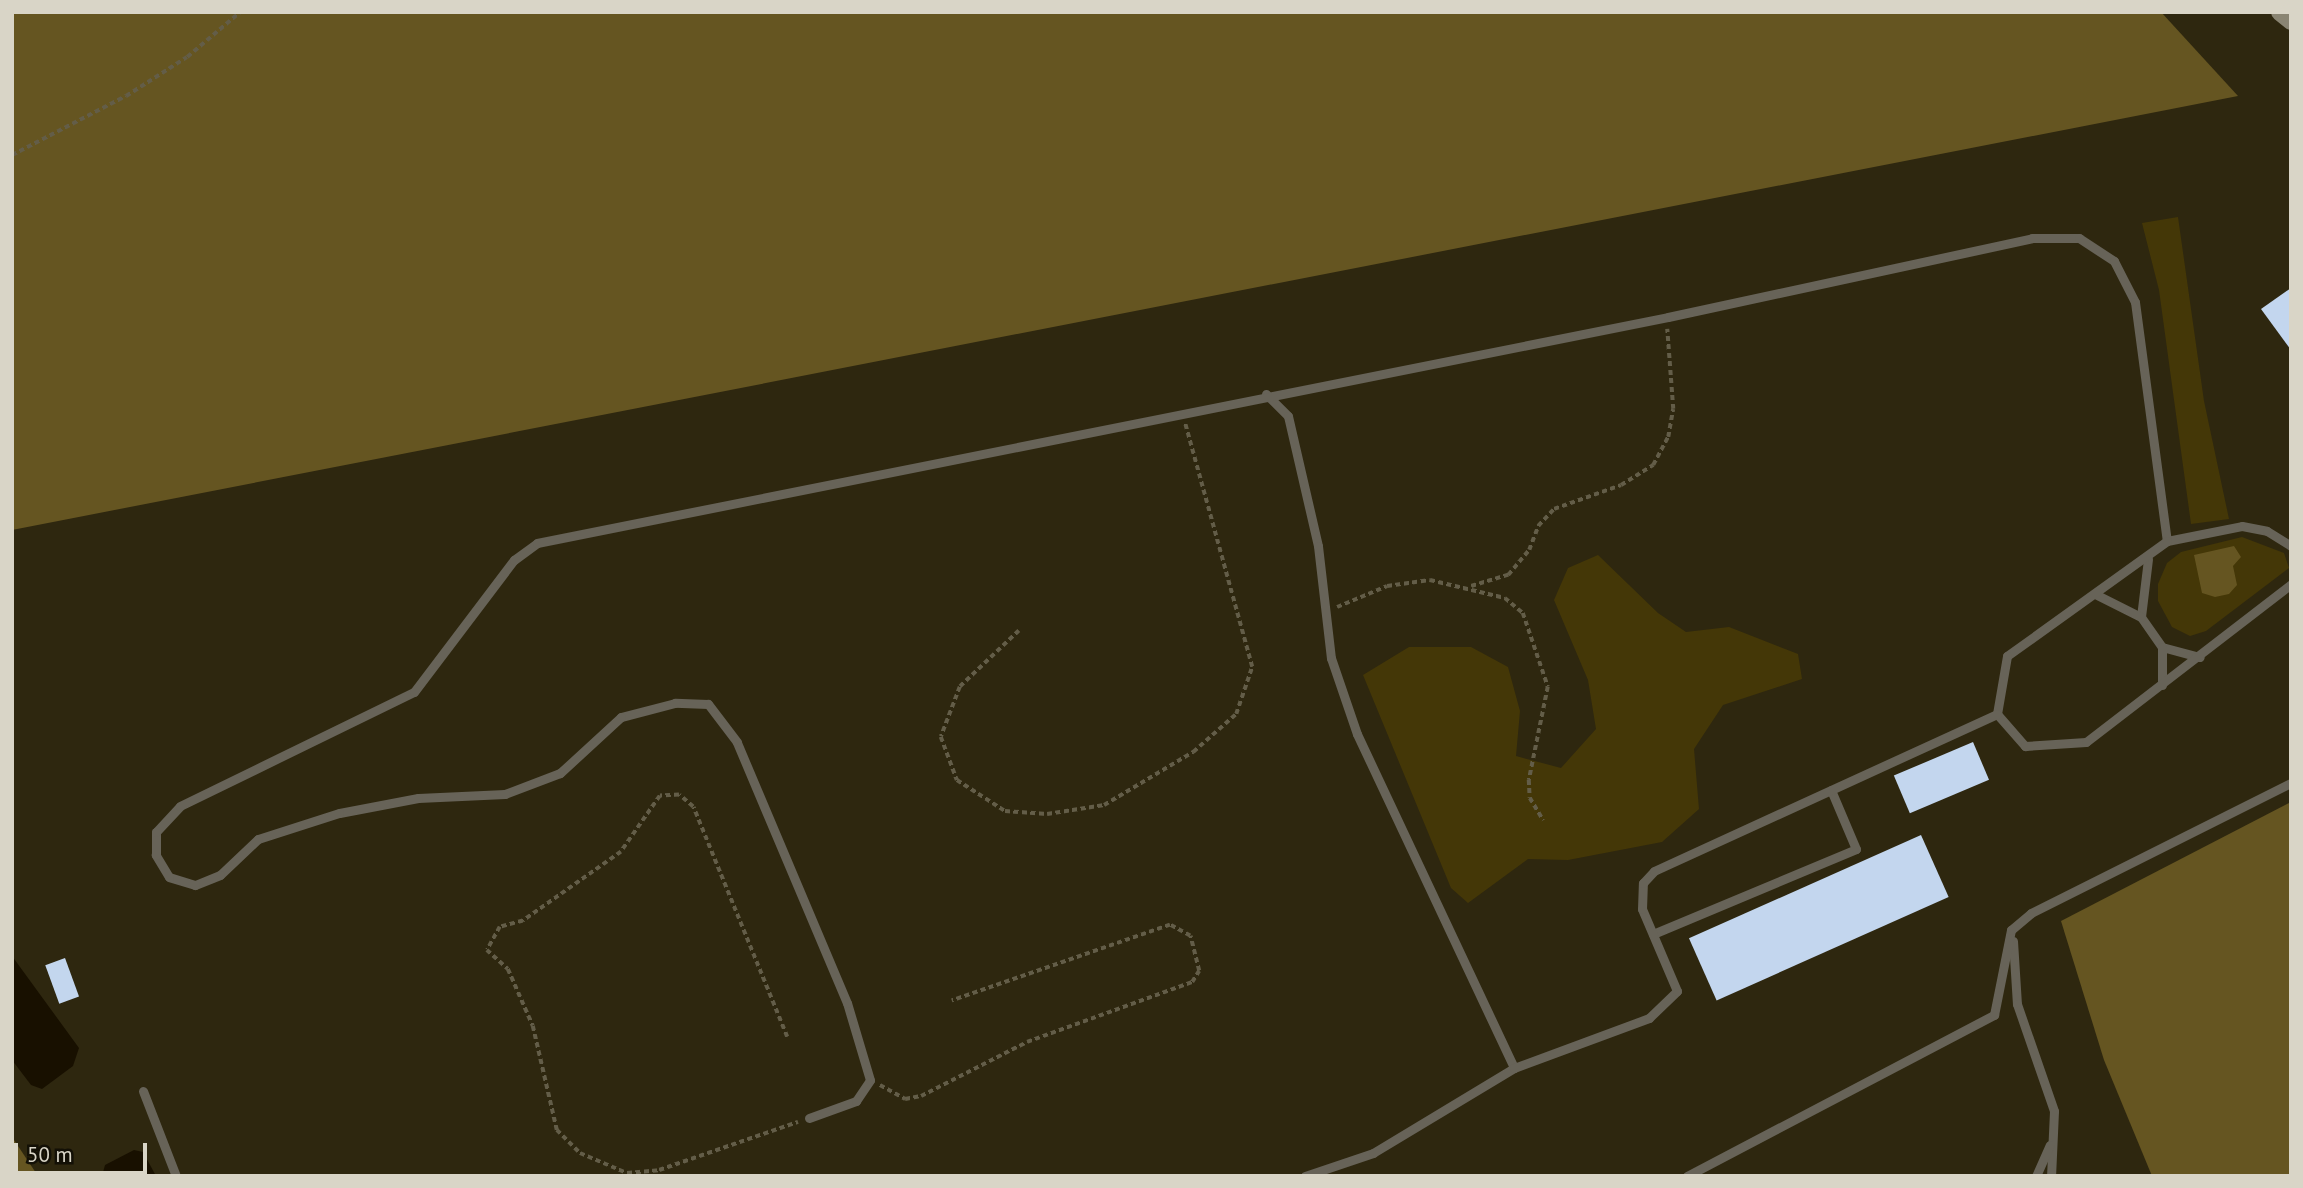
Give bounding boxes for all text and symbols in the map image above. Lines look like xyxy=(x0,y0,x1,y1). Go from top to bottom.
scale bar xyxy=(18,1128,150,1172)
text: 50 m xyxy=(27,1141,73,1168)

